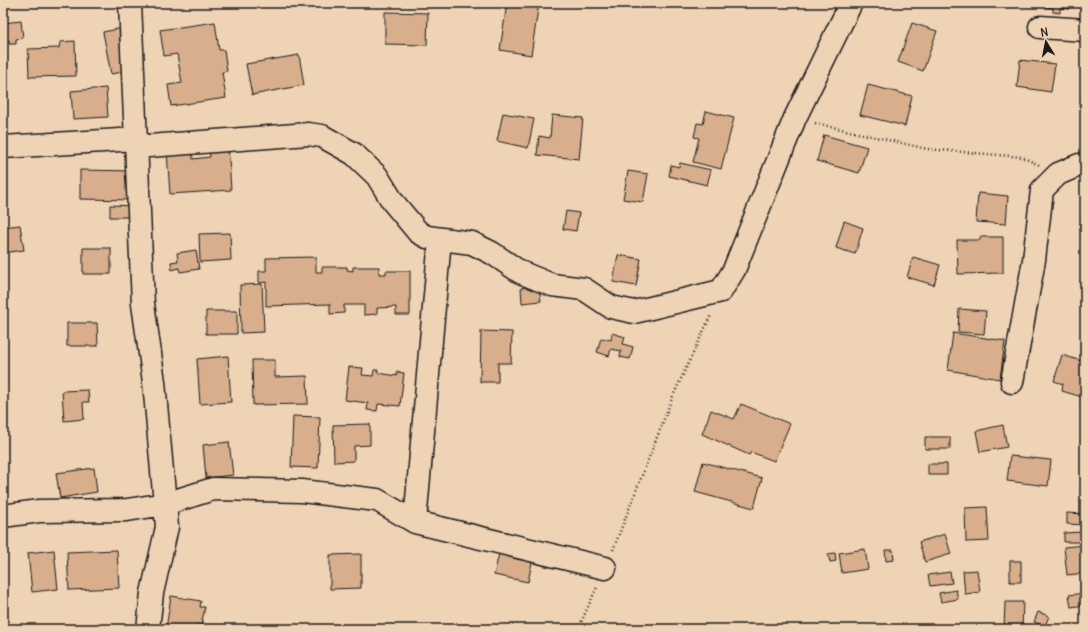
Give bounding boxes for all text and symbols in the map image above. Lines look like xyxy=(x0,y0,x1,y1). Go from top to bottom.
north arrow xyxy=(1026,22,1066,62)
text: N xyxy=(1039,25,1049,40)

